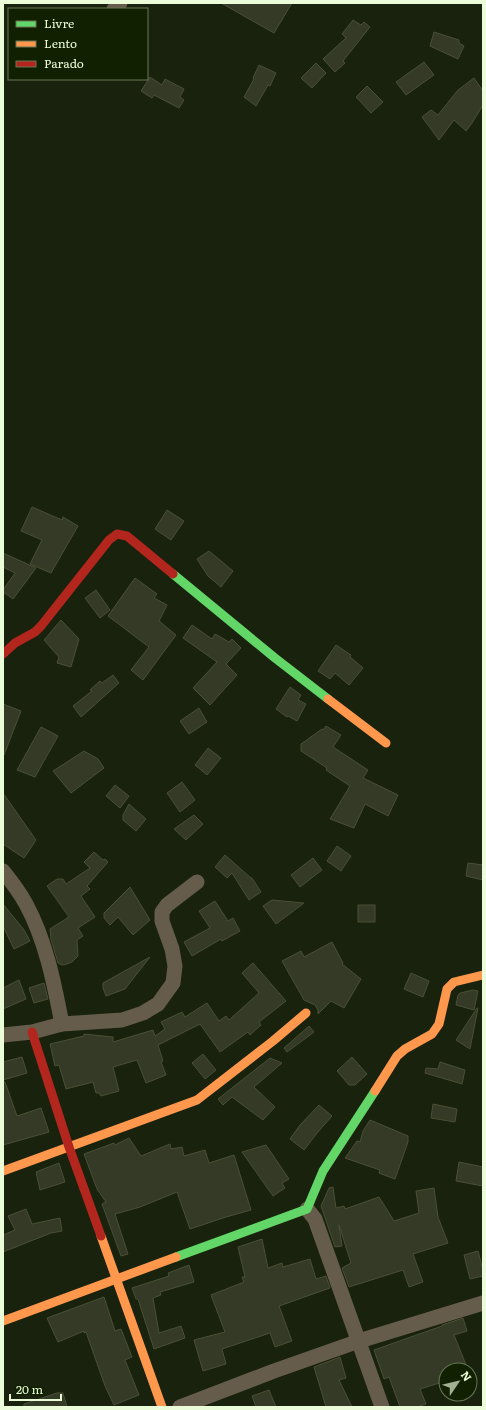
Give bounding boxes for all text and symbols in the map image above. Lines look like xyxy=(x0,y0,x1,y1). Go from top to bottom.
legend xyxy=(8,8,148,80)
text: Livre xyxy=(44,14,74,32)
text: Lento xyxy=(44,34,77,52)
text: Parado xyxy=(44,54,84,72)
north arrow xyxy=(438,1362,478,1402)
text: N xyxy=(458,1367,476,1384)
scale bar xyxy=(10,1376,61,1402)
text: 20 m xyxy=(16,1380,43,1398)

